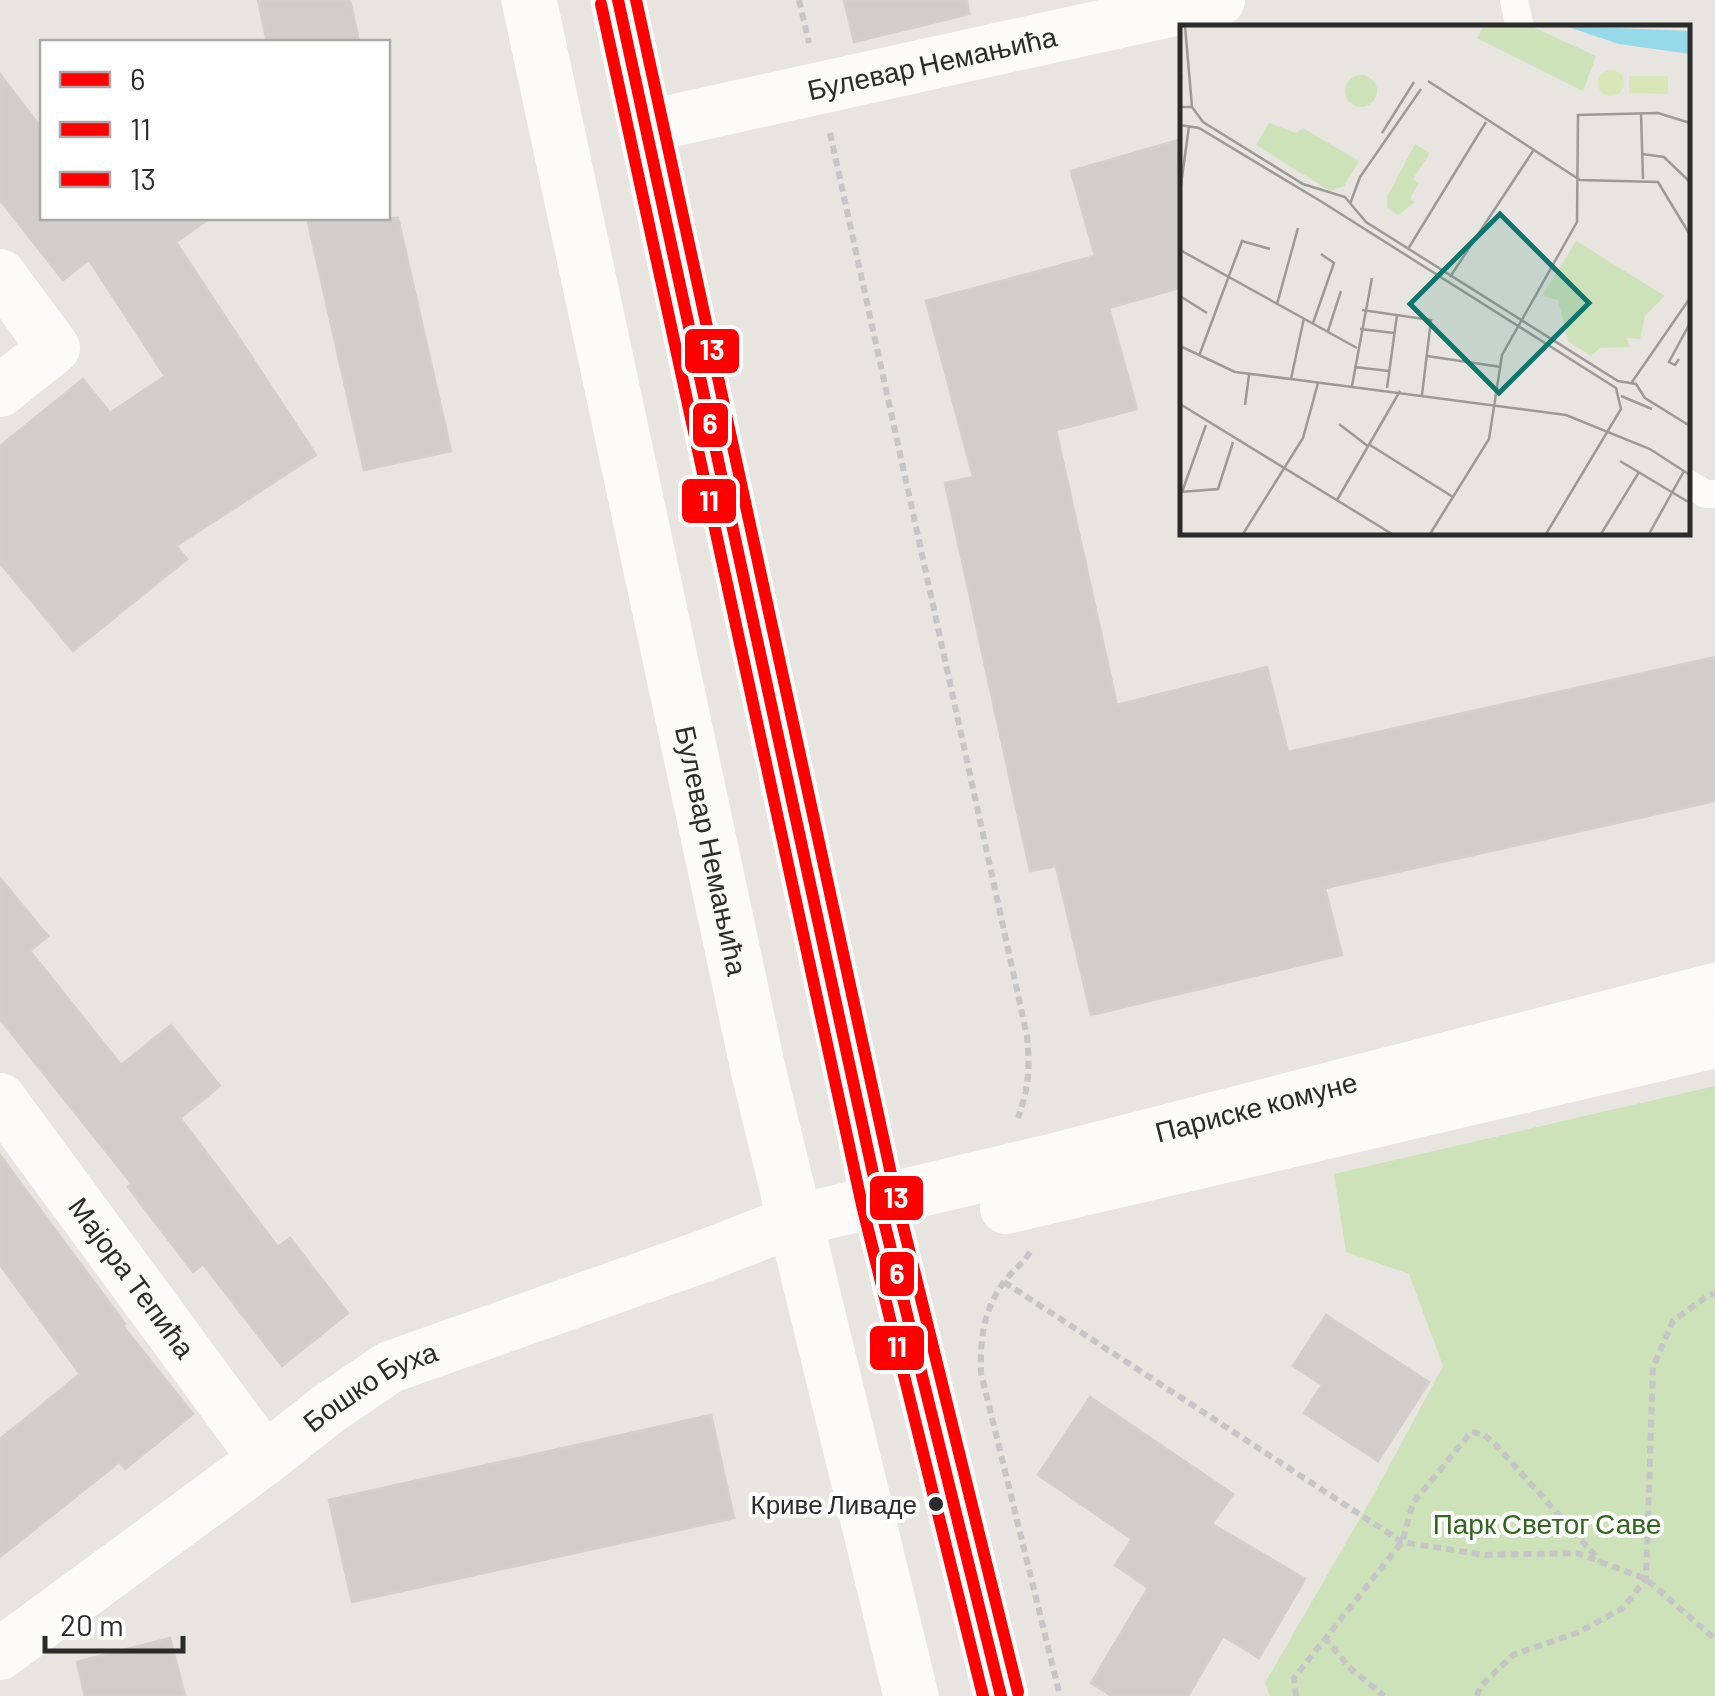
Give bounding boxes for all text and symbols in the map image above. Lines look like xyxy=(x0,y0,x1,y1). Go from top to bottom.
street label: Булевар Немањића xyxy=(804,18,1060,106)
inset map xyxy=(1180,25,1690,535)
legend xyxy=(40,40,390,220)
text: 6 xyxy=(130,60,145,96)
text: 11 xyxy=(130,110,151,146)
text: 13 xyxy=(130,160,156,196)
line badge: 13 xyxy=(683,327,741,375)
text: 13 xyxy=(699,332,725,366)
line badge: 6 xyxy=(691,401,730,449)
text: 6 xyxy=(702,406,718,440)
line badge: 11 xyxy=(680,477,738,525)
text: 11 xyxy=(699,483,719,517)
street label: Булевар Немањића xyxy=(669,722,756,979)
street label: Париске комуне xyxy=(1151,1064,1361,1149)
line badge: 13 xyxy=(868,1174,925,1222)
text: 13 xyxy=(883,1180,909,1214)
street label: Мајора Тепића xyxy=(62,1190,203,1364)
line badge: 6 xyxy=(878,1250,916,1298)
text: 6 xyxy=(889,1256,905,1290)
line badge: 11 xyxy=(868,1324,926,1372)
text: 11 xyxy=(887,1329,907,1363)
street label: Бошко Буха xyxy=(296,1333,442,1438)
place label: Криве Ливаде xyxy=(750,1488,917,1519)
marker: Криве Ливаде xyxy=(926,1494,946,1514)
park label: Парк Светог Саве xyxy=(1433,1506,1661,1540)
scale bar xyxy=(45,1591,182,1653)
text: 20 m xyxy=(60,1606,124,1642)

